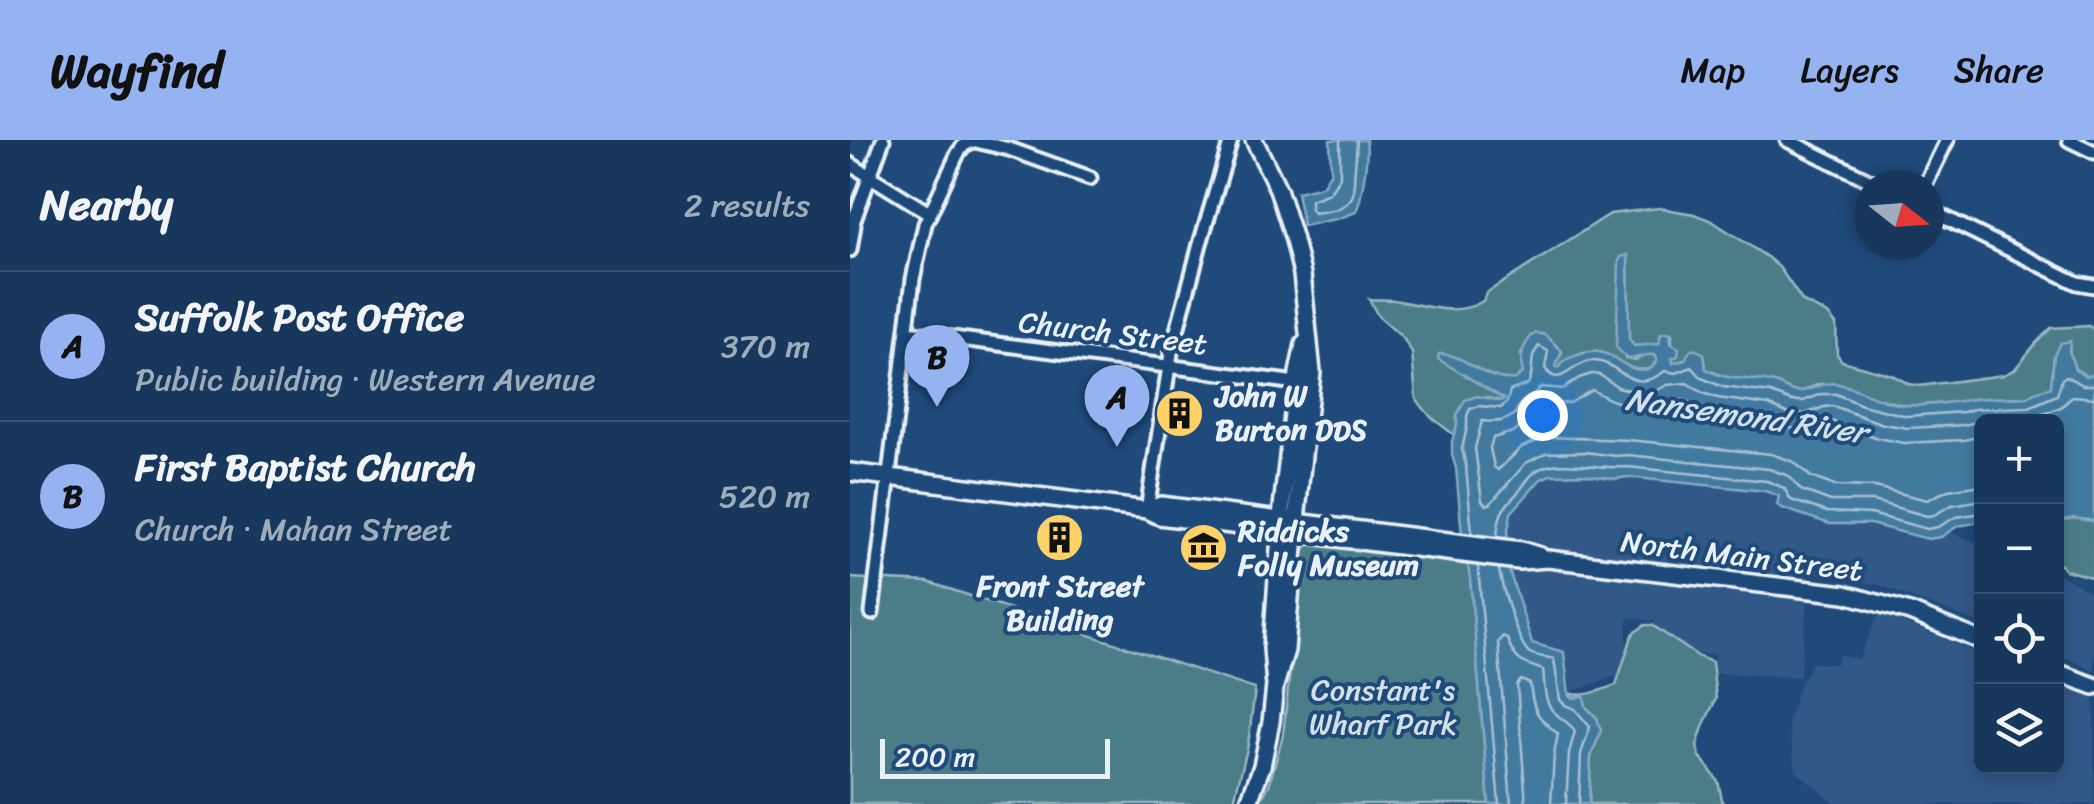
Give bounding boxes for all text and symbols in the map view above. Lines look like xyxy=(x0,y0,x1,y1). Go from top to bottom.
text: Wayfind xyxy=(50,28,223,113)
text: Map xyxy=(1681,39,1745,101)
text: Layers xyxy=(1800,39,1899,101)
text: Share xyxy=(1954,39,2044,101)
text: Nearby xyxy=(40,168,173,242)
north arrow xyxy=(1854,170,1944,260)
text: 2 results xyxy=(684,177,810,234)
text: Suffolk Post Office xyxy=(135,284,464,351)
street label: Church Street xyxy=(1016,295,1210,371)
text: A xyxy=(62,318,83,375)
text: 370 m xyxy=(721,318,810,375)
pin: B xyxy=(904,324,970,407)
text: Public building · Western Avenue xyxy=(135,351,596,408)
pin: A xyxy=(1084,364,1150,447)
place label: John W Burton DDS xyxy=(1213,369,1368,457)
water label: Nansemond River xyxy=(1622,371,1876,462)
building icon: John W Burton DDS xyxy=(1154,387,1206,439)
your location xyxy=(1517,390,1568,441)
map controls xyxy=(1974,414,2064,774)
button: + xyxy=(1974,414,2064,504)
text: First Baptist Church xyxy=(135,434,476,501)
text: B xyxy=(62,468,83,525)
text: 520 m xyxy=(719,468,810,525)
text: Church · Mahan Street xyxy=(135,501,453,558)
place label: Riddicks Folly Museum xyxy=(1237,504,1419,592)
button: − xyxy=(1974,504,2064,594)
building icon: Front Street Building xyxy=(1034,511,1086,563)
street label: North Main Street xyxy=(1618,514,1866,598)
museum icon: Riddicks Folly Museum xyxy=(1177,522,1229,574)
place label: Front Street Building xyxy=(975,559,1145,647)
button: locate xyxy=(1974,594,2064,684)
park label: Constant's Wharf Park xyxy=(1309,663,1457,751)
button: layers xyxy=(1974,684,2064,774)
text: 200 m xyxy=(895,732,975,781)
scale bar xyxy=(880,734,1110,778)

